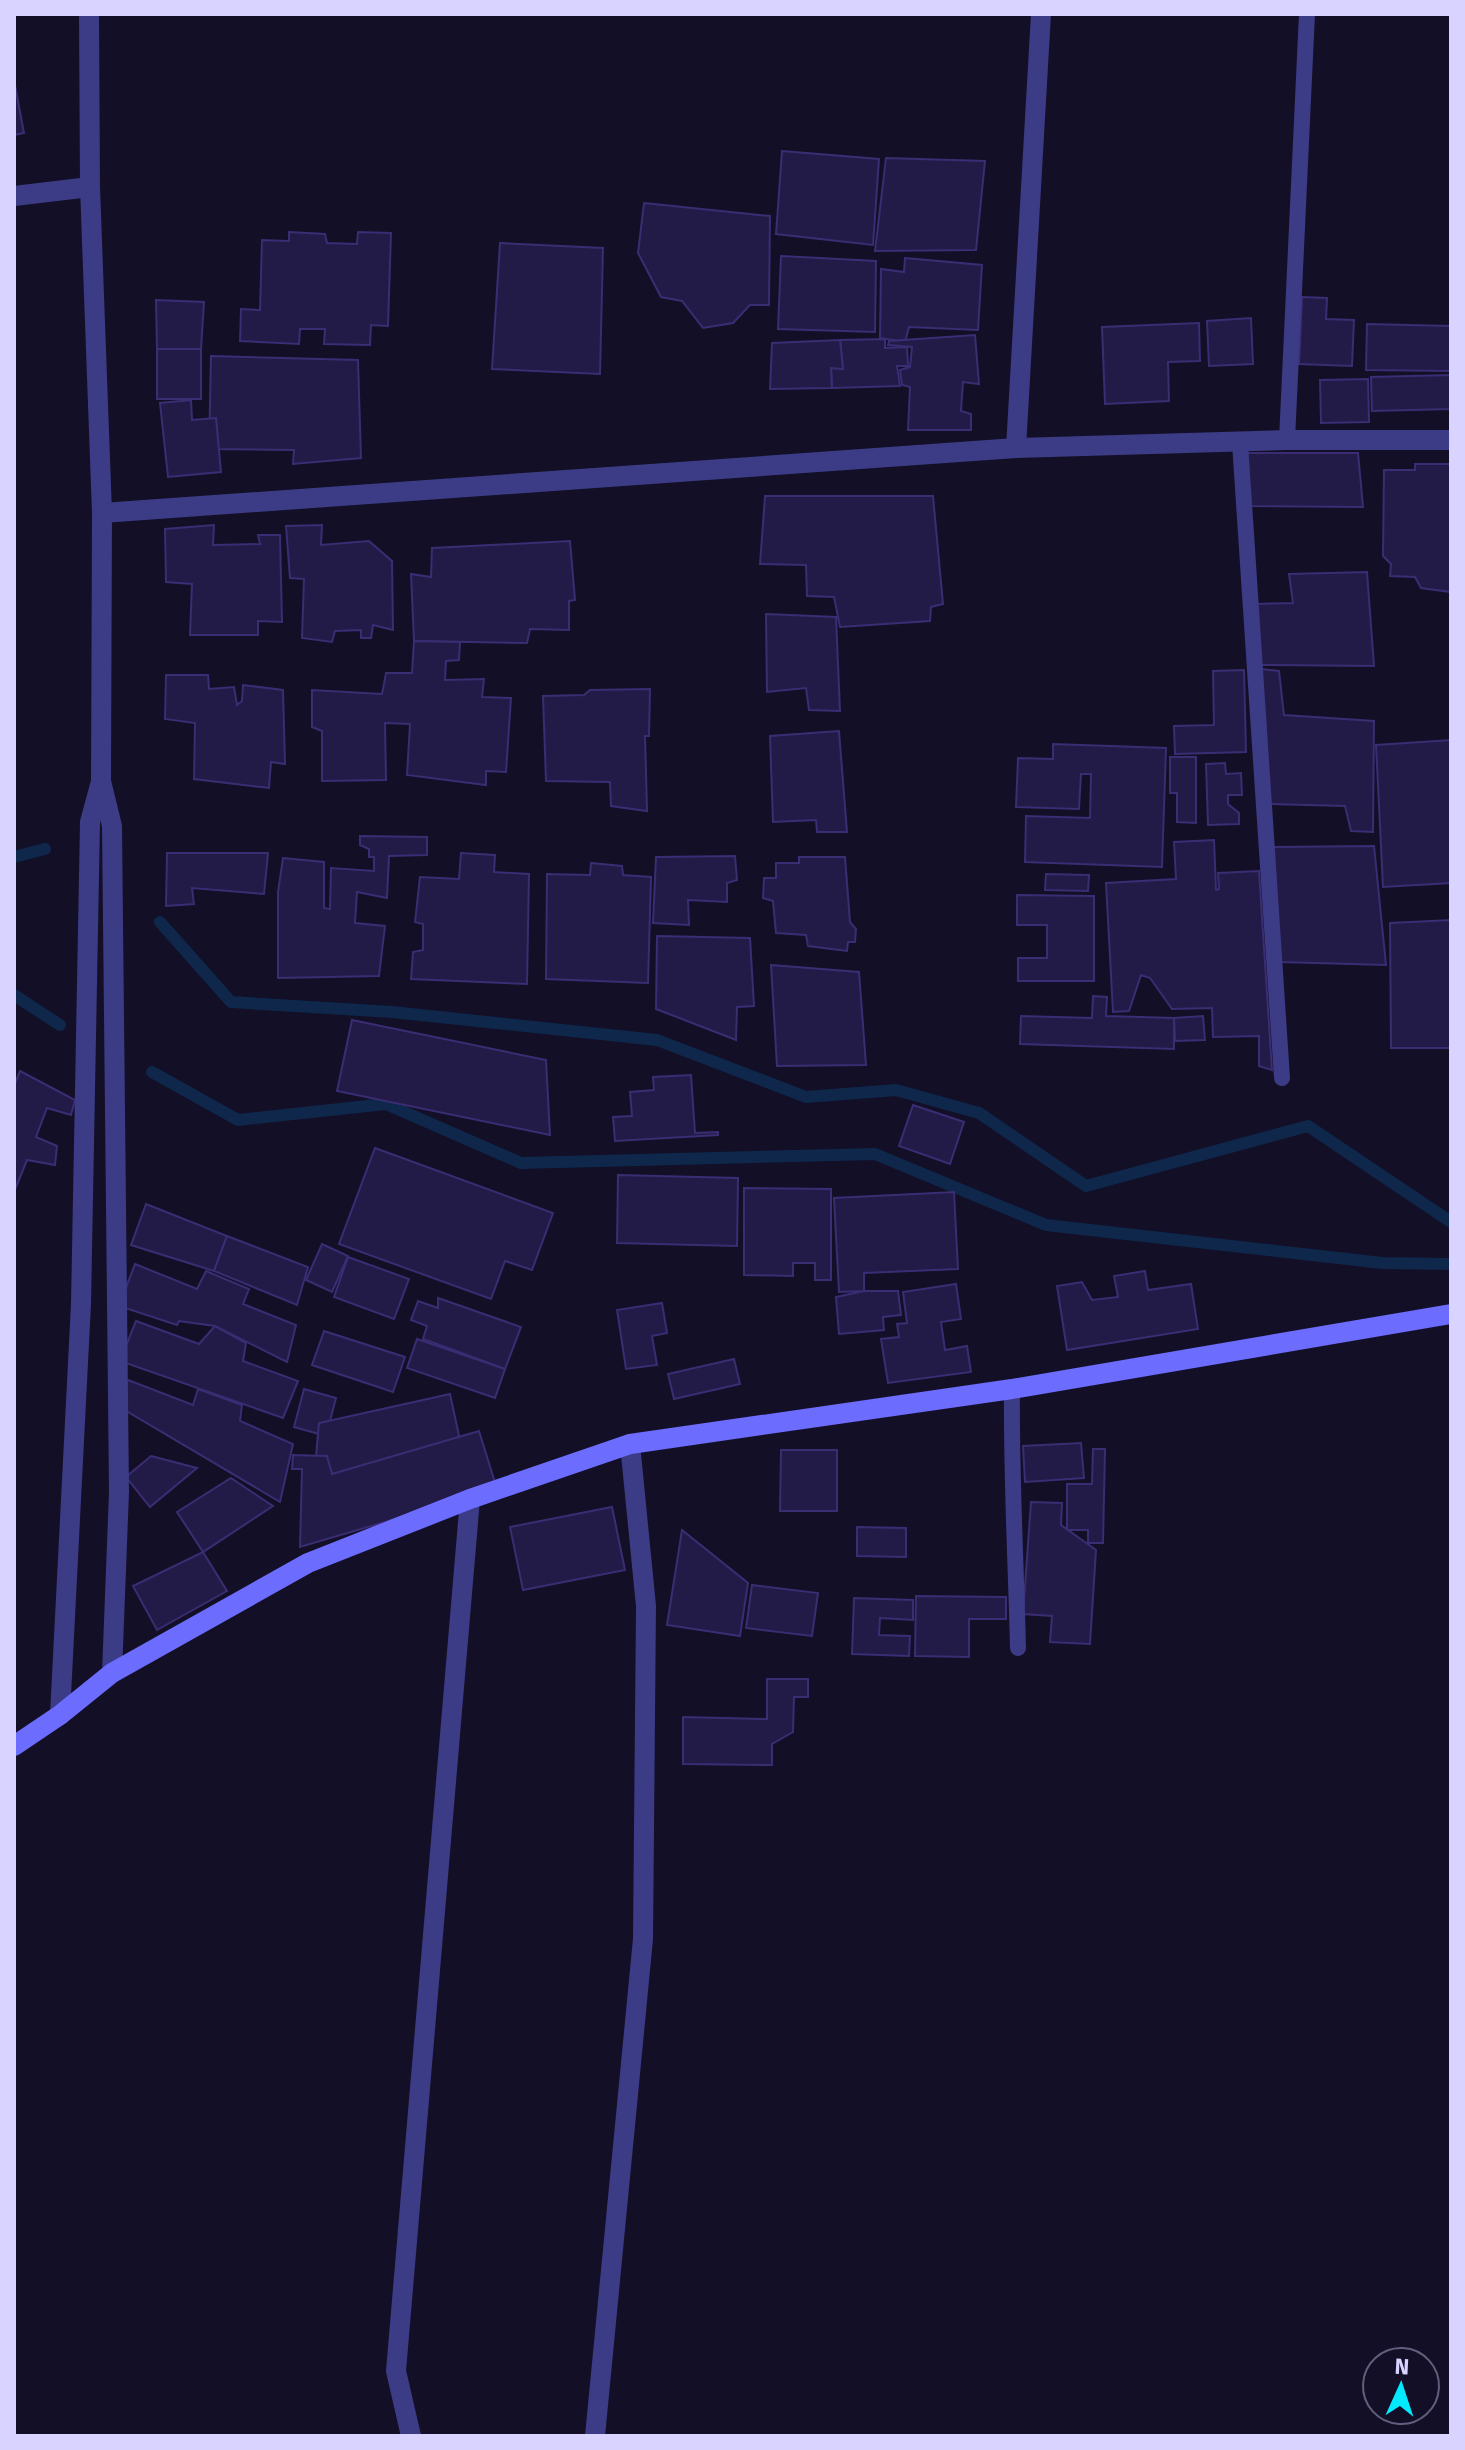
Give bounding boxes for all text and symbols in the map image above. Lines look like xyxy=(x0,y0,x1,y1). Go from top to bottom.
north arrow xyxy=(1361,2346,1441,2426)
text: N xyxy=(1394,2353,1410,2380)

